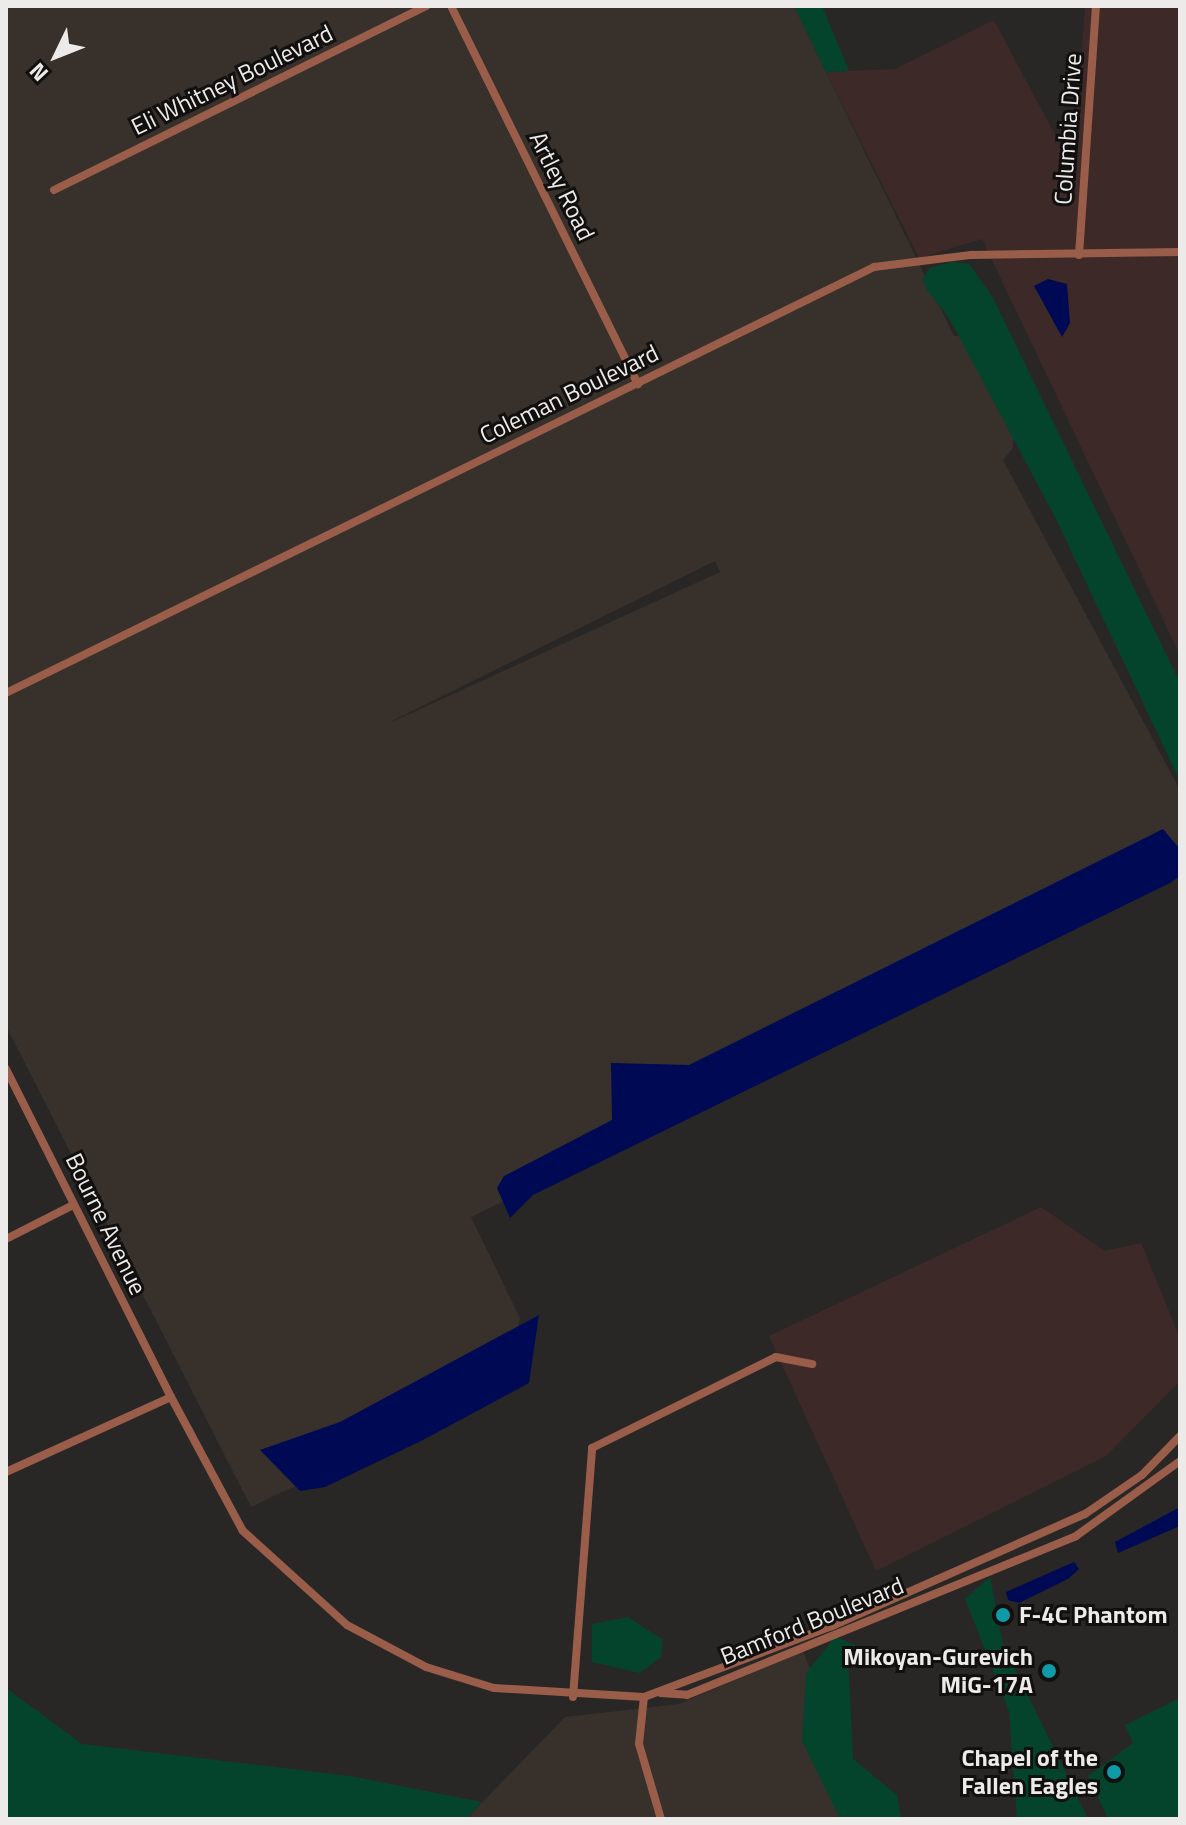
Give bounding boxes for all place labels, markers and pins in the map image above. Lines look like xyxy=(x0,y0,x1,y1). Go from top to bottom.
place label: F-4C Phantom xyxy=(1019,1601,1168,1629)
marker: F-4C Phantom xyxy=(994,1606,1012,1624)
place label: Mikoyan-Gurevich MiG-17A xyxy=(843,1643,1033,1699)
marker: Mikoyan-Gurevich MiG-17A xyxy=(1040,1662,1058,1680)
place label: Chapel of the Fallen Eagles xyxy=(961,1744,1098,1800)
marker: Chapel of the Fallen Eagles xyxy=(1105,1763,1123,1781)

